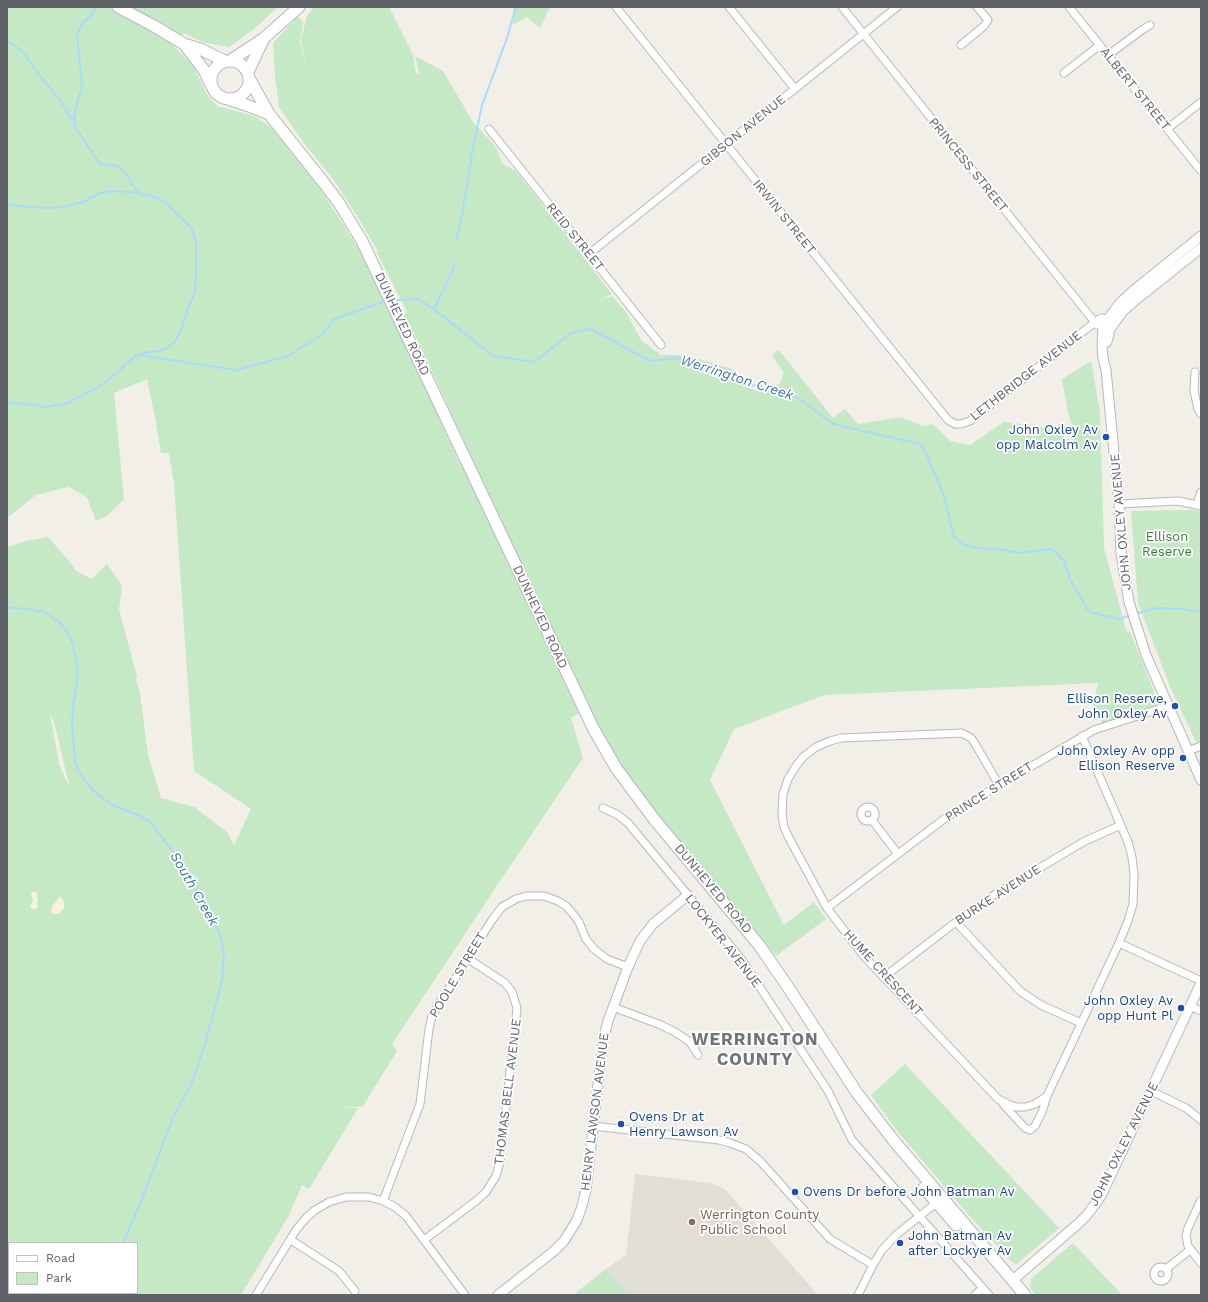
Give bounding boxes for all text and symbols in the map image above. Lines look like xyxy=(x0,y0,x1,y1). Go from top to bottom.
street label: ALBERT STREET xyxy=(1097,44,1173,134)
street label: GIBSON AVENUE xyxy=(697,92,789,170)
street label: PRINCESS STREET xyxy=(925,115,1011,215)
street label: IRWIN STREET xyxy=(749,176,819,258)
street label: REID STREET xyxy=(543,200,607,274)
street label: DUNHEVED ROAD xyxy=(371,270,433,378)
street label: LETHBRIDGE AVENUE xyxy=(967,328,1085,424)
water label: Werrington Creek xyxy=(679,352,795,404)
place label: John Oxley Av opp Malcolm Av xyxy=(996,422,1098,453)
marker: John Oxley Av opp Malcolm Av xyxy=(1101,432,1111,442)
street label: JOHN OXLEY AVENUE xyxy=(1107,453,1135,591)
park label: Ellison Reserve xyxy=(1142,529,1192,560)
street label: DUNHEVED ROAD xyxy=(509,563,571,671)
place label: Ellison Reserve, John Oxley Av xyxy=(1067,691,1167,722)
marker: Ellison Reserve, John Oxley Av xyxy=(1170,701,1180,711)
place label: John Oxley Av opp Ellison Reserve xyxy=(1057,743,1175,774)
marker: John Oxley Av opp Ellison Reserve xyxy=(1178,753,1188,763)
street label: PRINCE STREET xyxy=(942,759,1036,825)
street label: DUNHEVED ROAD xyxy=(671,841,755,937)
water label: South Creek xyxy=(166,849,222,929)
street label: BURKE AVENUE xyxy=(952,861,1044,929)
street label: LOCKYER AVENUE xyxy=(682,891,764,991)
street label: HUME CRESCENT xyxy=(840,926,926,1020)
street label: POOLE STREET xyxy=(426,930,490,1020)
place label: John Oxley Av opp Hunt Pl xyxy=(1084,993,1173,1024)
marker: John Oxley Av opp Hunt Pl xyxy=(1176,1003,1186,1013)
street label: THOMAS BELL AVENUE xyxy=(491,1018,525,1166)
district label: WERRINGTON COUNTY xyxy=(691,1030,819,1070)
street label: HENRY LAWSON AVENUE xyxy=(578,1032,612,1192)
street label: JOHN OXLEY AVENUE xyxy=(1086,1079,1162,1209)
place label: Ovens Dr at Henry Lawson Av xyxy=(629,1109,738,1140)
marker: Ovens Dr at Henry Lawson Av xyxy=(616,1119,626,1129)
place label: Ovens Dr before John Batman Av xyxy=(803,1184,1014,1200)
marker: Ovens Dr before John Batman Av xyxy=(790,1187,800,1197)
place label: Werrington County Public School xyxy=(700,1207,819,1238)
marker: Werrington County Public School xyxy=(687,1217,697,1227)
place label: John Batman Av after Lockyer Av xyxy=(908,1228,1012,1259)
marker: John Batman Av after Lockyer Av xyxy=(895,1238,905,1248)
legend xyxy=(8,1242,138,1294)
text: Road xyxy=(46,1251,75,1265)
text: Park xyxy=(46,1271,72,1285)

